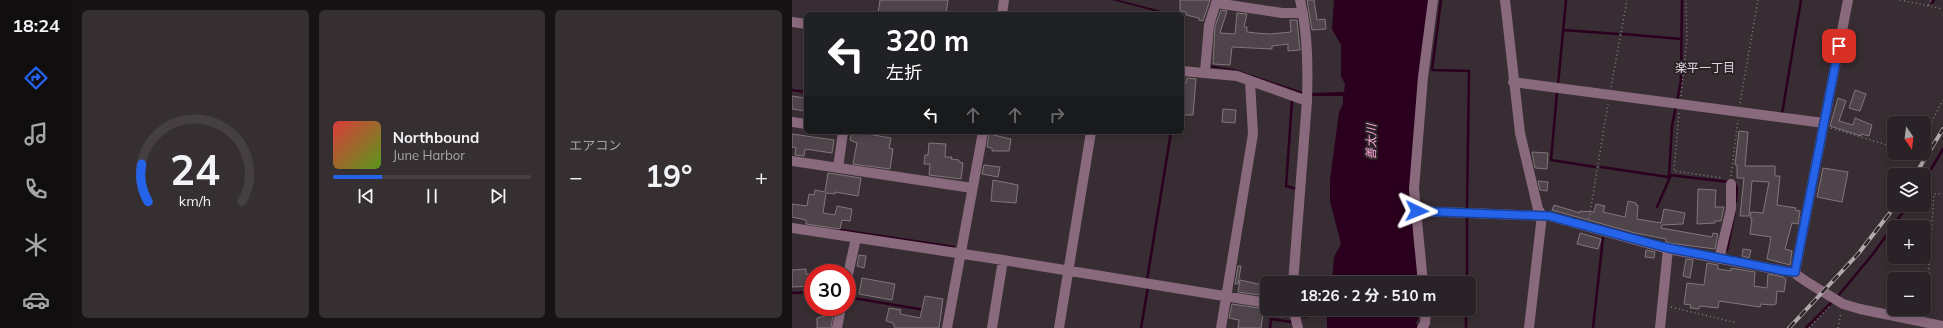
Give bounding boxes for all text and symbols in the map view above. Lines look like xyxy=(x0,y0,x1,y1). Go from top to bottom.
text: 18:24 xyxy=(12,14,60,37)
text: 320 m xyxy=(886,23,969,58)
icon: left xyxy=(820,28,872,80)
pin xyxy=(1822,29,1856,63)
icon: arrive xyxy=(1828,35,1850,57)
district label: 楽平一丁目 xyxy=(1675,60,1735,75)
text: 左折 xyxy=(886,61,922,84)
icon: directions xyxy=(22,64,50,92)
icon: left xyxy=(920,104,942,126)
icon: ahead xyxy=(962,104,984,126)
icon: ahead xyxy=(1004,104,1026,126)
icon: right xyxy=(1046,104,1068,126)
north arrow xyxy=(1887,116,1931,160)
map controls xyxy=(1887,116,1931,316)
icon: music xyxy=(22,120,50,148)
water label: 善太川 xyxy=(1363,122,1379,160)
text: Northbound xyxy=(393,128,479,147)
text: エアコン xyxy=(569,137,621,153)
text: 24 xyxy=(170,143,220,195)
text: June Harbor xyxy=(393,147,465,163)
text: 19° xyxy=(645,157,692,195)
text: − xyxy=(569,163,583,191)
text: + xyxy=(755,163,768,191)
button: layers xyxy=(1887,168,1931,212)
icon: phone xyxy=(22,175,50,203)
icon: previous xyxy=(355,185,377,207)
icon: pause xyxy=(421,185,443,207)
icon: next xyxy=(487,185,509,207)
position arrow xyxy=(1396,190,1438,232)
text: km/h xyxy=(179,192,211,210)
button: + xyxy=(1887,220,1931,264)
icon: climate xyxy=(22,231,50,259)
speed limit sign: 30 xyxy=(804,264,856,316)
button: − xyxy=(1887,272,1931,316)
icon: car xyxy=(22,286,50,314)
text: 18:26 · 2 分 · 510 m xyxy=(1300,286,1436,305)

